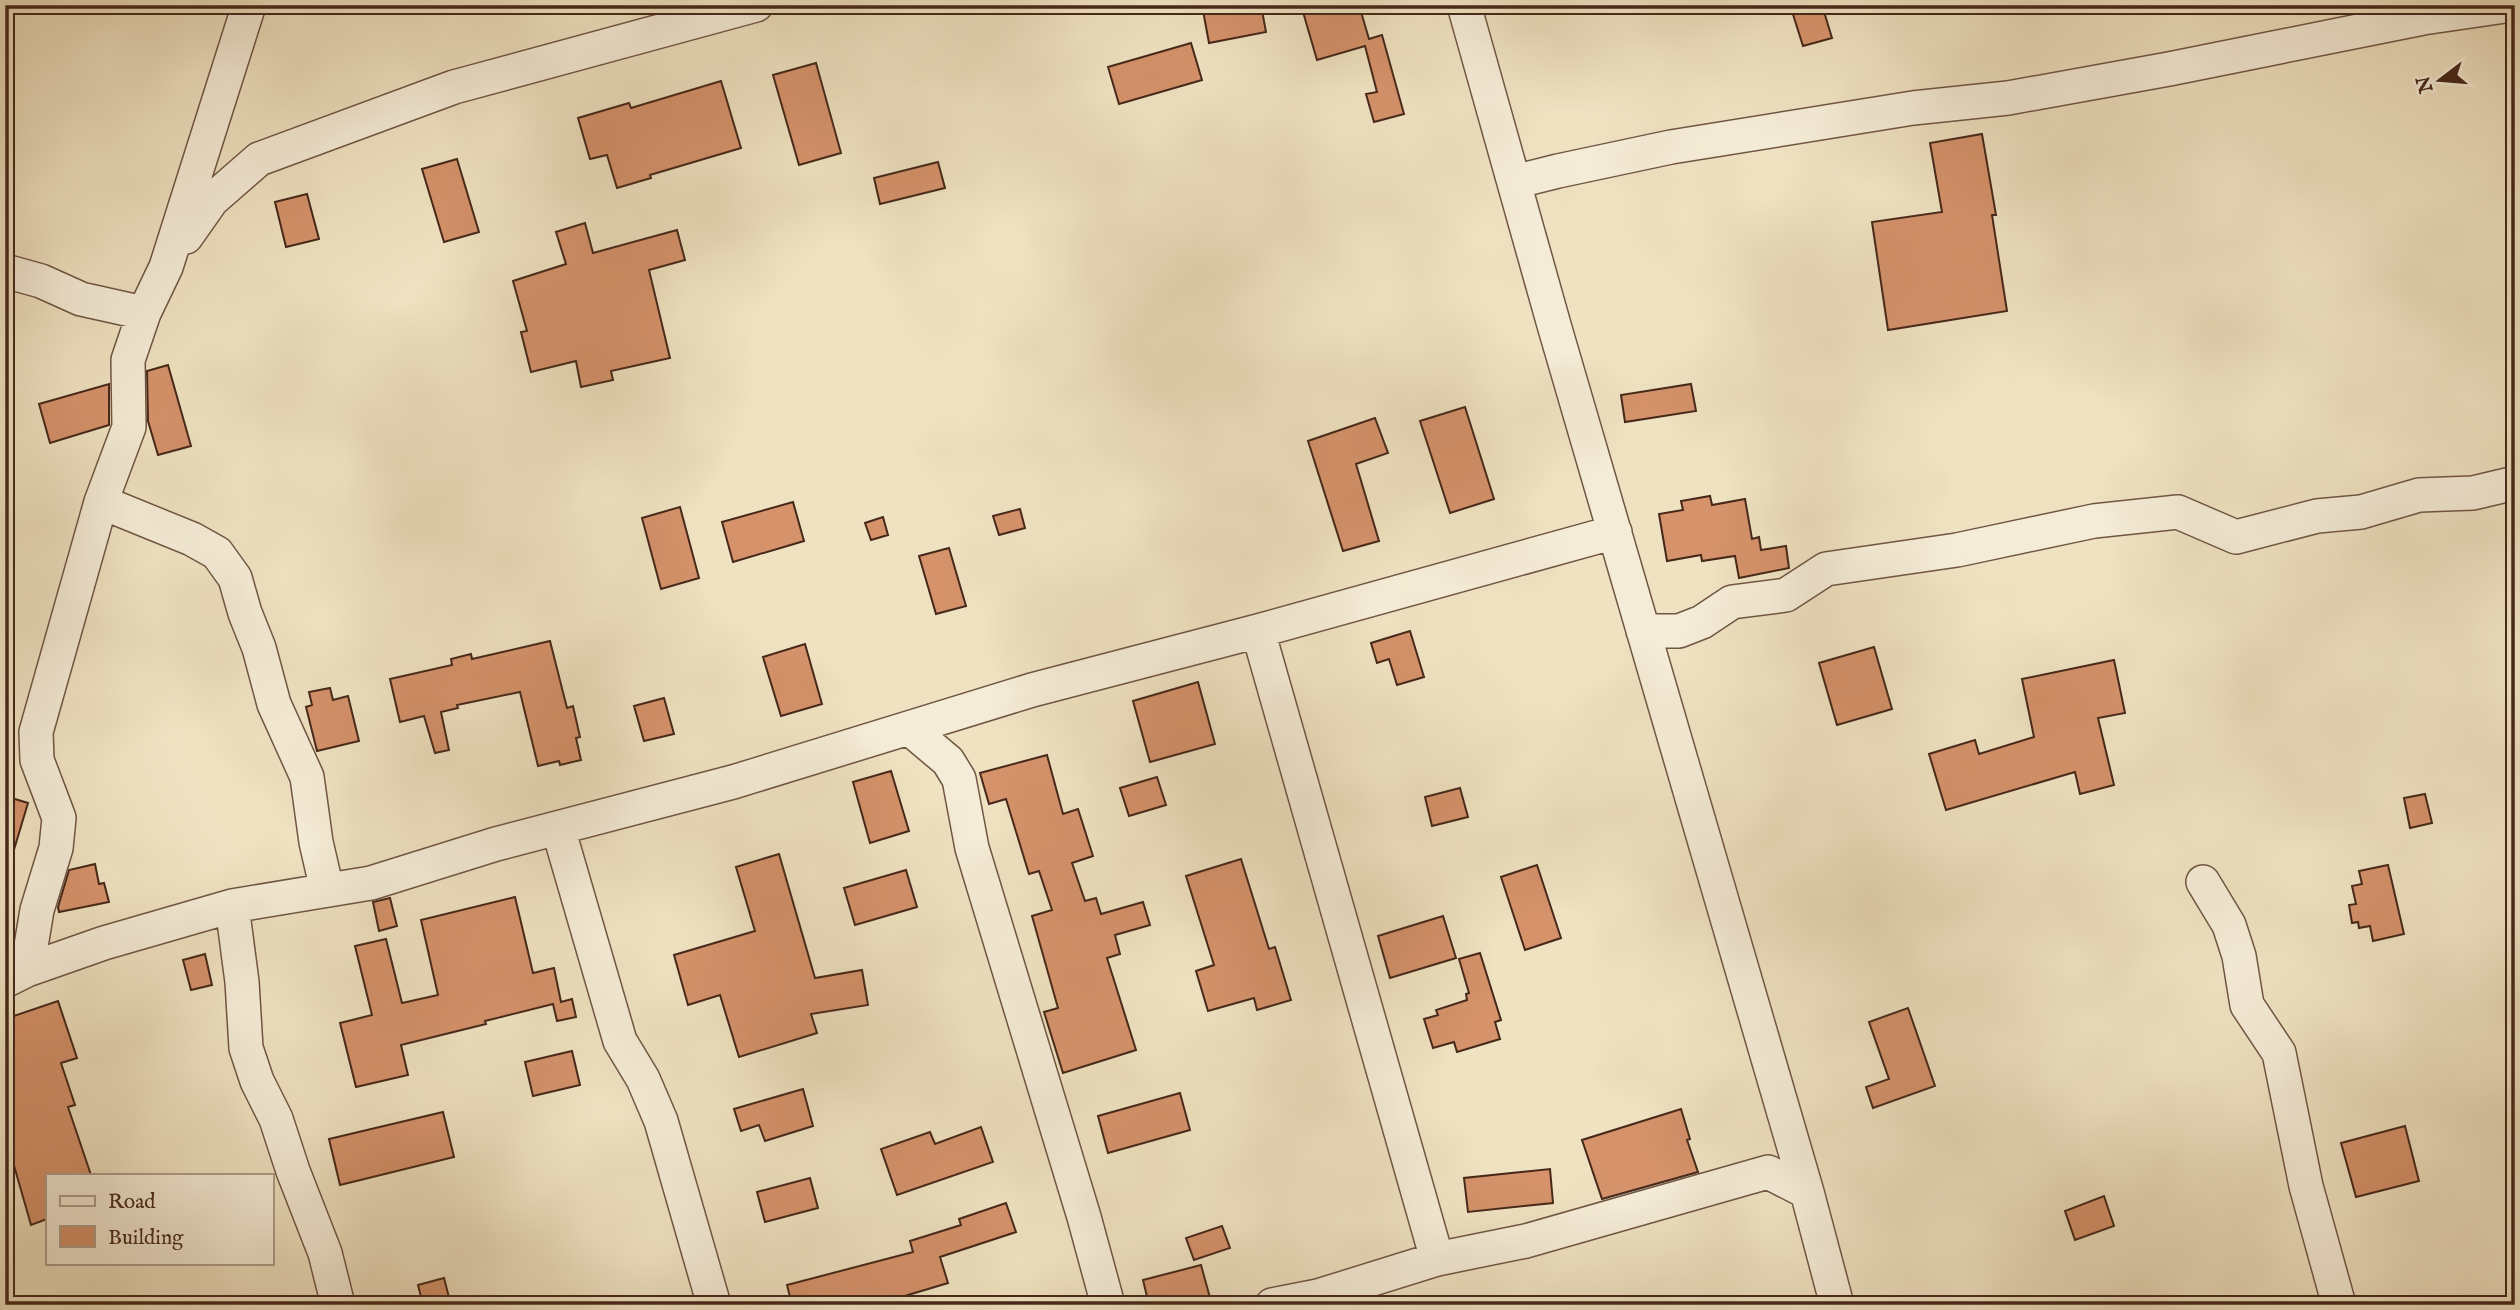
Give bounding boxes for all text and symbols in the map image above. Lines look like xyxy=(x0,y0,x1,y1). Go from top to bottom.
north arrow xyxy=(2404,46,2474,116)
text: N xyxy=(2412,72,2440,96)
legend xyxy=(46,1174,273,1264)
text: Road xyxy=(108,1189,156,1216)
text: Building xyxy=(108,1225,184,1252)

